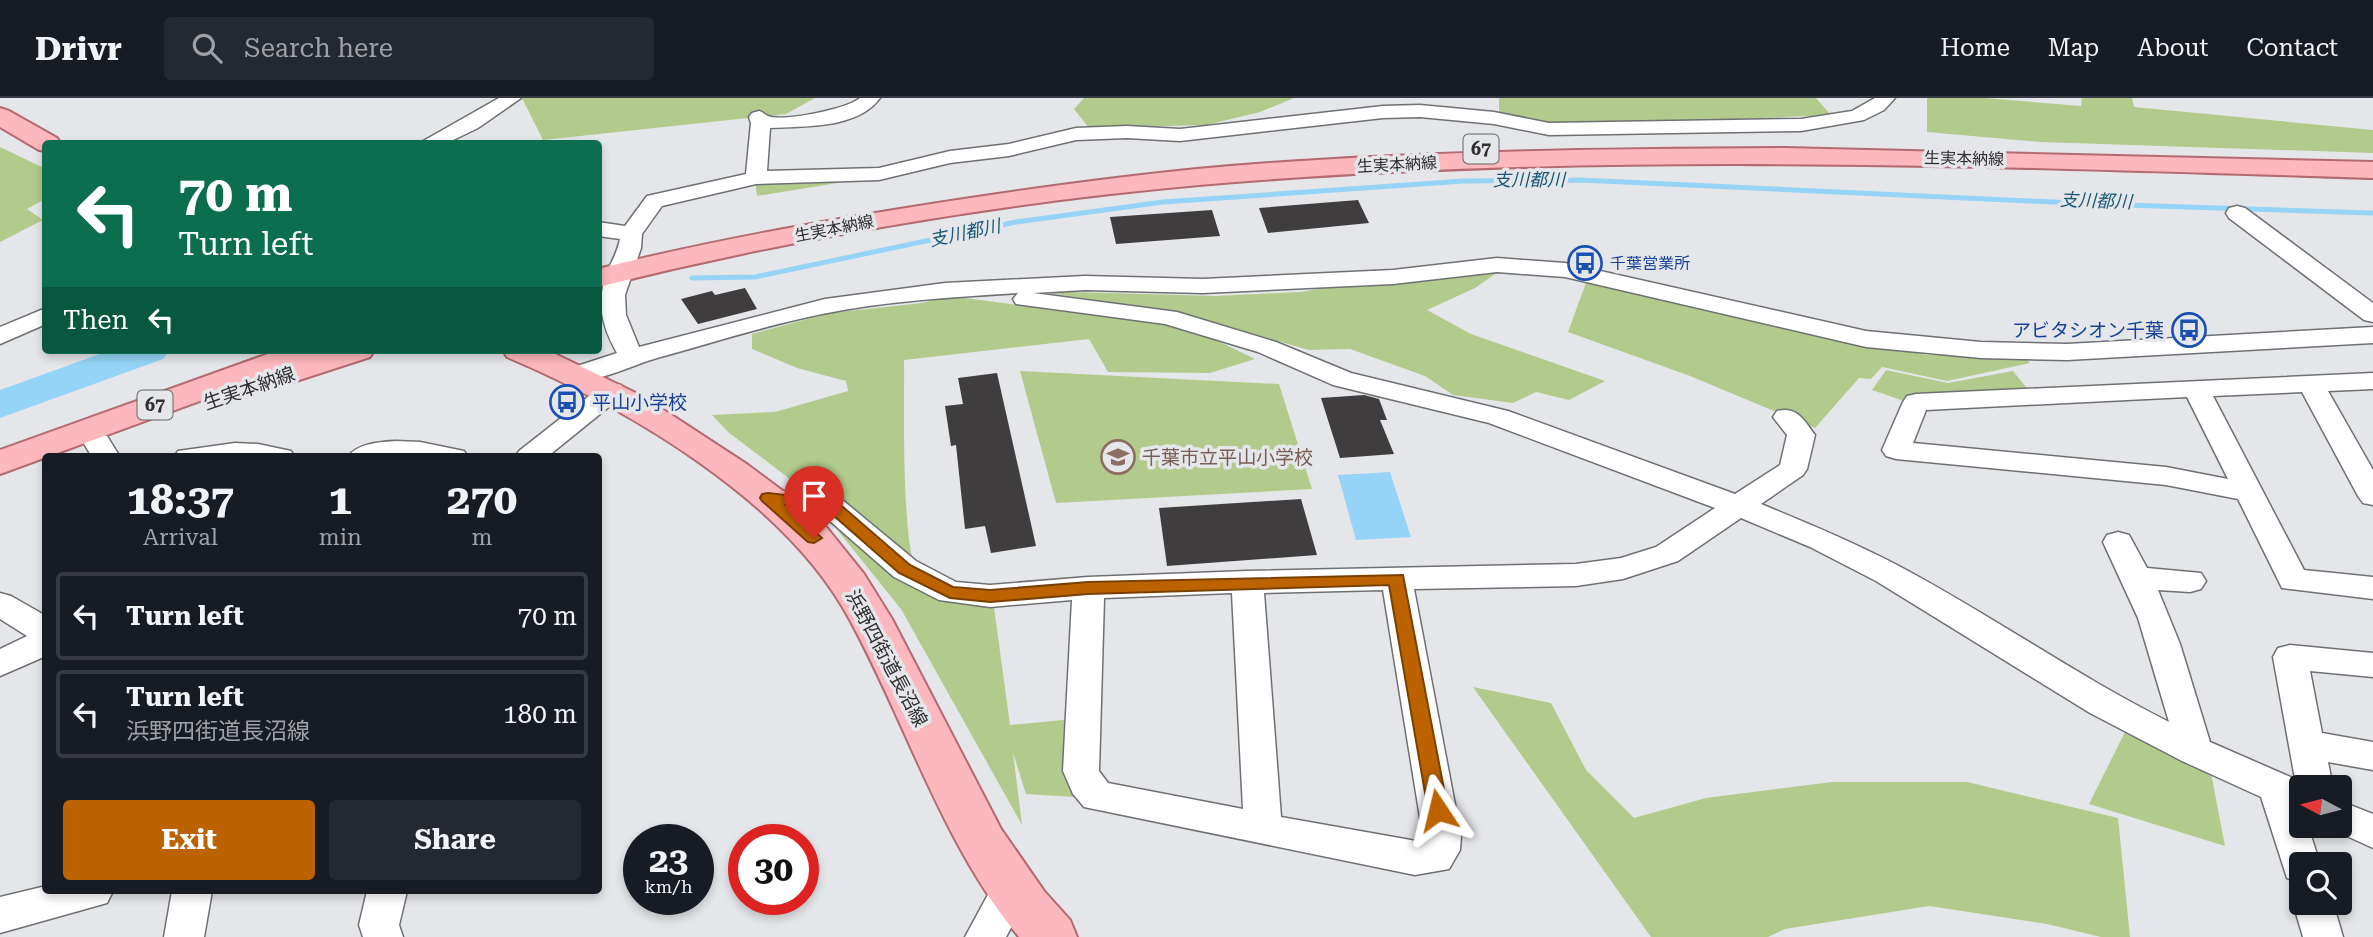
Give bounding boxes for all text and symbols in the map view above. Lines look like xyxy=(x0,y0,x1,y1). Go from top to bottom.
search box xyxy=(164,17,654,80)
text: Drivr xyxy=(35,29,122,68)
icon: search xyxy=(188,29,226,67)
text: Search here xyxy=(244,33,393,63)
text: Home xyxy=(1940,34,2010,62)
text: Map xyxy=(2048,34,2099,62)
text: About xyxy=(2137,34,2208,62)
text: Contact xyxy=(2246,34,2338,62)
road number: 67 xyxy=(1464,134,1498,164)
street label: 生実本納線 xyxy=(1924,148,2004,169)
street label: 生実本納線 xyxy=(1357,153,1437,176)
text: 70 m xyxy=(178,166,293,223)
icon: left xyxy=(63,168,154,259)
water label: 支川都川 xyxy=(1493,169,1567,190)
water label: 支川都川 xyxy=(2060,189,2134,212)
street label: 生実本納線 xyxy=(793,212,875,245)
water label: 支川都川 xyxy=(927,214,1004,250)
text: Turn left xyxy=(178,225,313,263)
bus stop icon: 千葉営業所 xyxy=(1566,244,1604,282)
place label: 千葉営業所 xyxy=(1610,254,1690,273)
icon: left xyxy=(142,301,180,339)
text: Then xyxy=(63,305,128,335)
bus stop icon: アビタシオン千葉 xyxy=(2170,311,2208,349)
place label: アビタシオン千葉 xyxy=(2012,319,2164,342)
street label: 生実本納線 xyxy=(200,362,298,415)
bus stop icon: 平山小学校 xyxy=(548,383,586,421)
road number: 67 xyxy=(138,390,172,419)
place label: 平山小学校 xyxy=(592,391,687,414)
school or university icon: 千葉市立平山小学校 xyxy=(1099,438,1137,476)
place label: 千葉市立平山小学校 xyxy=(1142,446,1313,469)
pin xyxy=(784,466,844,538)
text: 18:37 xyxy=(127,475,234,524)
text: 1 xyxy=(329,475,352,524)
text: 270 xyxy=(447,475,517,524)
icon: arrive xyxy=(795,477,833,515)
text: Arrival xyxy=(143,524,218,551)
text: min xyxy=(319,524,362,551)
text: m xyxy=(471,524,492,551)
street label: 浜野四街道長沼線 xyxy=(841,586,932,731)
icon: left xyxy=(67,597,105,635)
text: Turn left xyxy=(126,601,244,631)
text: 70 m xyxy=(518,601,577,631)
text: Turn left xyxy=(126,682,244,712)
icon: left xyxy=(67,695,105,733)
text: 180 m xyxy=(503,699,577,729)
text: 浜野四街道長沼線 xyxy=(126,718,310,745)
position arrow xyxy=(1401,773,1475,847)
north arrow xyxy=(2289,775,2352,838)
map controls xyxy=(2289,775,2352,915)
button: Exit xyxy=(63,800,315,880)
button: Share xyxy=(329,800,581,880)
speed limit sign: 30 xyxy=(728,824,819,915)
text: 23 xyxy=(649,840,688,881)
button: search xyxy=(2289,852,2352,915)
text: km/h xyxy=(644,876,693,897)

